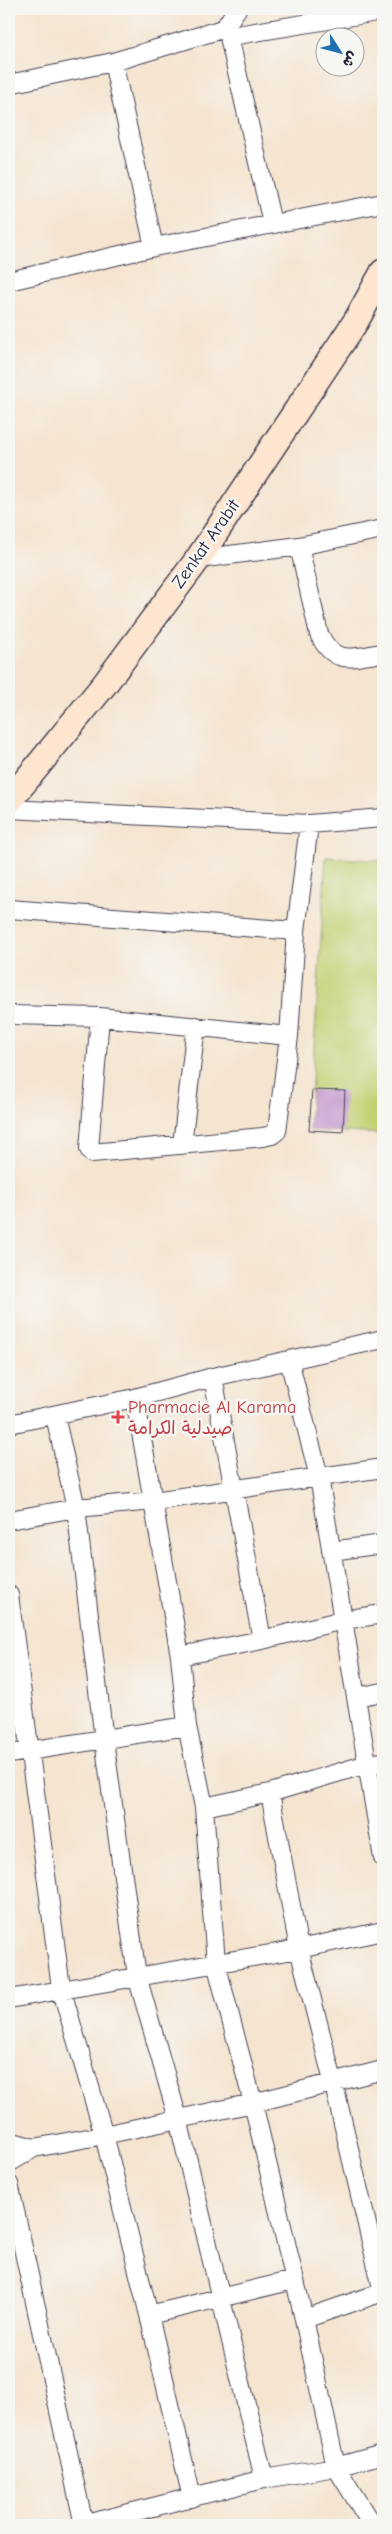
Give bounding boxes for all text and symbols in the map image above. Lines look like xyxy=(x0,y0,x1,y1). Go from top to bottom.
north arrow xyxy=(314,28,364,78)
text: ش xyxy=(339,48,362,71)
street label: Zenkat Arabit xyxy=(168,495,245,592)
place label: Pharmacie Al Karama صيدلية الكرامة xyxy=(128,1397,296,1439)
marker: Pharmacie Al Karama صيدلية الكرامة xyxy=(112,1411,124,1423)

